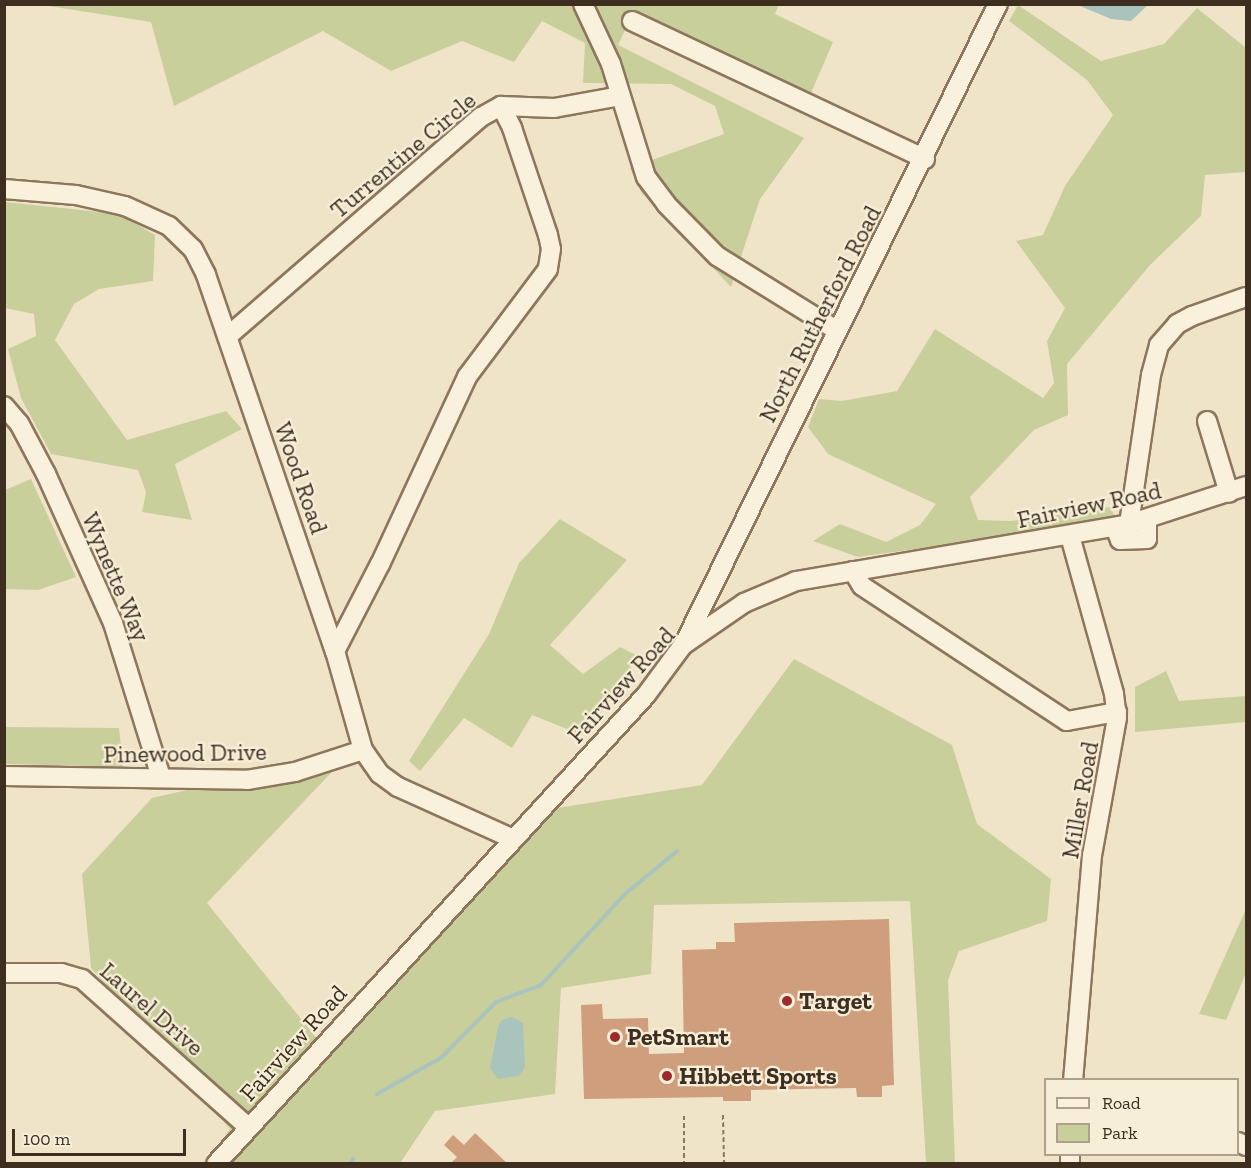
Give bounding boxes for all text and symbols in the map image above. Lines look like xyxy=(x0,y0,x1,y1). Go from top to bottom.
street label: Turrentine Circle xyxy=(325,86,481,224)
street label: North Rutherford Road xyxy=(753,201,887,427)
street label: Wood Road xyxy=(268,418,334,538)
street label: Fairview Road xyxy=(1014,476,1164,534)
street label: Wynette Way xyxy=(76,508,156,646)
street label: Fairview Road xyxy=(561,621,681,749)
street label: Pinewood Drive xyxy=(103,737,267,769)
street label: Miller Road xyxy=(1055,739,1105,861)
street label: Laurel Drive xyxy=(94,956,210,1062)
street label: Fairview Road xyxy=(233,979,353,1107)
place label: Target xyxy=(799,987,872,1015)
marker: Target xyxy=(780,994,794,1008)
place label: PetSmart xyxy=(627,1023,729,1051)
marker: PetSmart xyxy=(608,1030,622,1044)
place label: Hibbett Sports xyxy=(679,1062,837,1090)
marker: Hibbett Sports xyxy=(660,1069,674,1083)
legend xyxy=(1044,1078,1239,1156)
text: Road xyxy=(1102,1092,1141,1114)
scale bar xyxy=(15,1117,189,1155)
text: Park xyxy=(1102,1122,1138,1144)
text: 100 m xyxy=(23,1128,70,1150)

